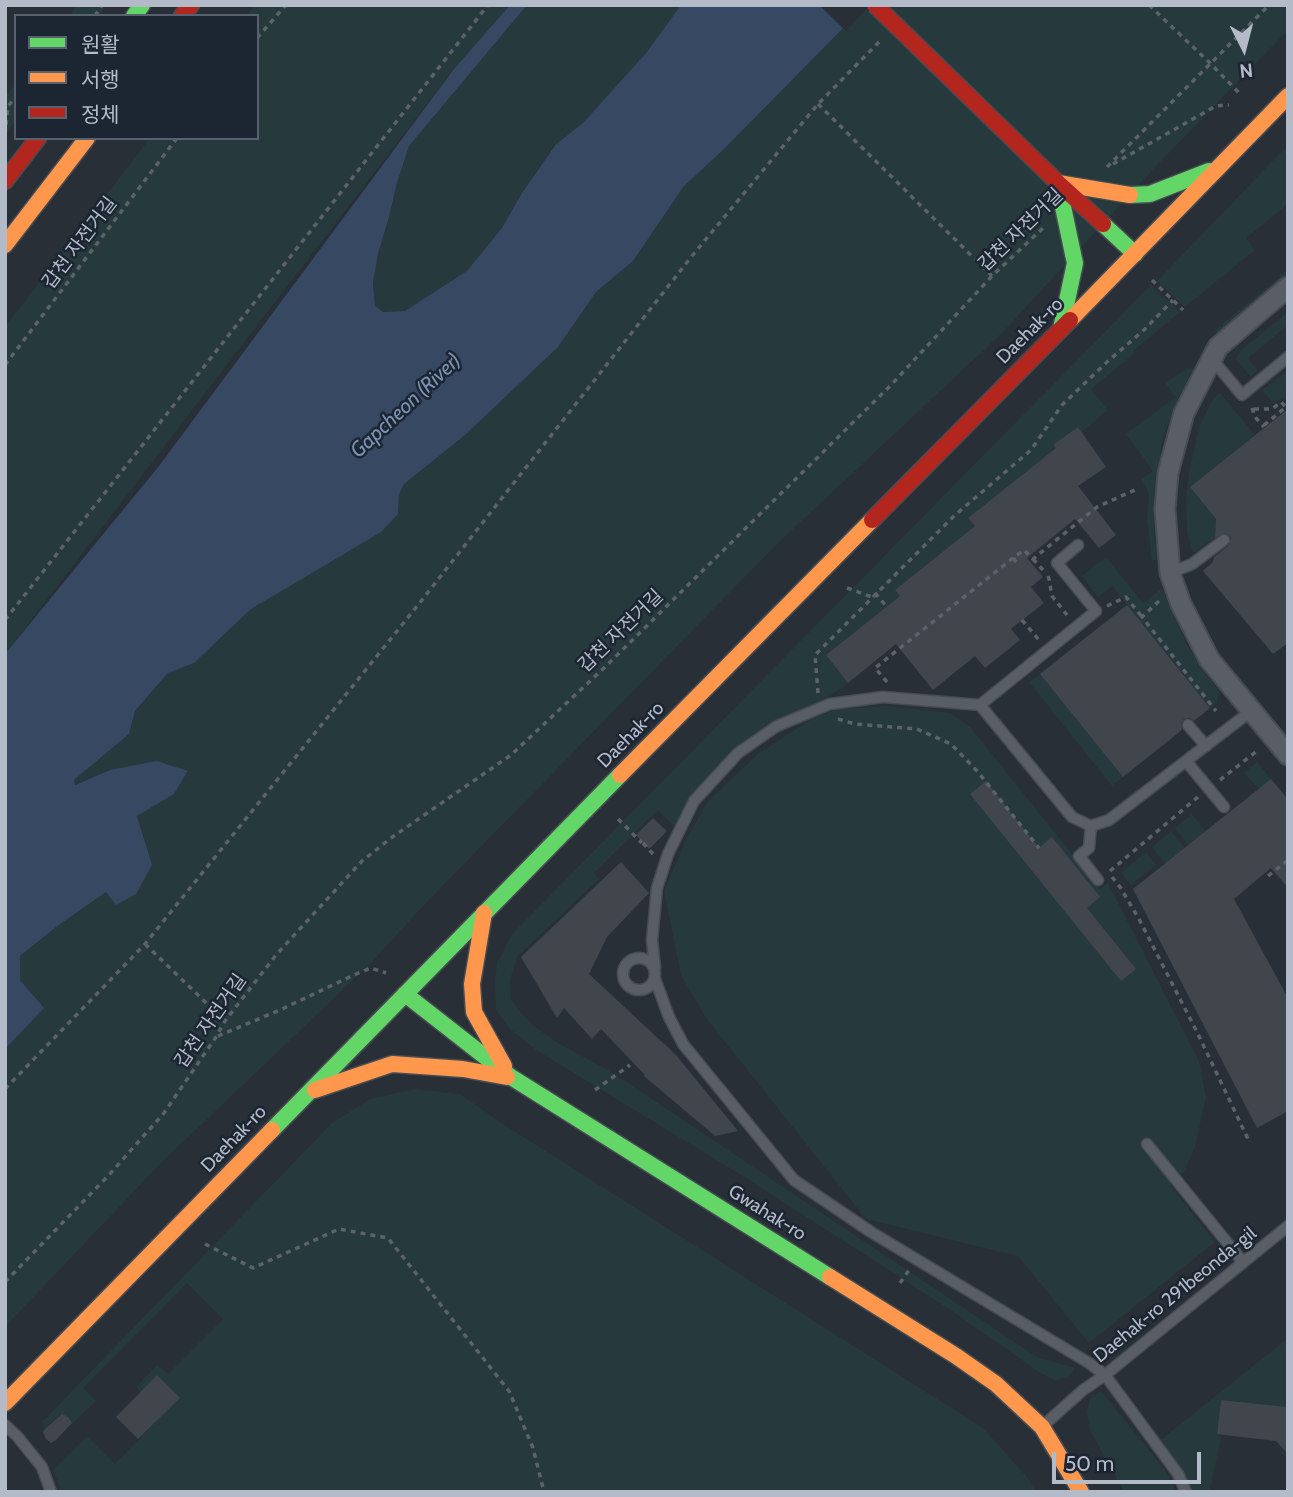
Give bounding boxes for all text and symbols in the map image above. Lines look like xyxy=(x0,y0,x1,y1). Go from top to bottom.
legend xyxy=(14,14,259,140)
north arrow xyxy=(1209,14,1279,84)
text: 원활 xyxy=(81,32,120,57)
text: N xyxy=(1238,58,1254,83)
text: 서행 xyxy=(81,67,120,92)
text: 정체 xyxy=(81,102,120,127)
street label: 갑천 자전거길 xyxy=(974,184,1068,276)
street label: 갑천 자전거길 xyxy=(38,193,122,293)
street label: Daehak-ro xyxy=(992,293,1068,369)
water label: Gapcheon (River) xyxy=(346,348,466,464)
street label: 갑천 자전거길 xyxy=(574,585,668,677)
street label: Daehak-ro xyxy=(593,697,669,773)
street label: 갑천 자전거길 xyxy=(170,970,252,1072)
street label: Daehak-ro xyxy=(196,1101,272,1177)
street label: Gwahak-ro xyxy=(724,1180,810,1246)
street label: Daehak-ro 291beonda-gil xyxy=(1089,1222,1261,1368)
scale bar xyxy=(1055,1438,1204,1482)
text: 50 m xyxy=(1065,1451,1114,1476)

